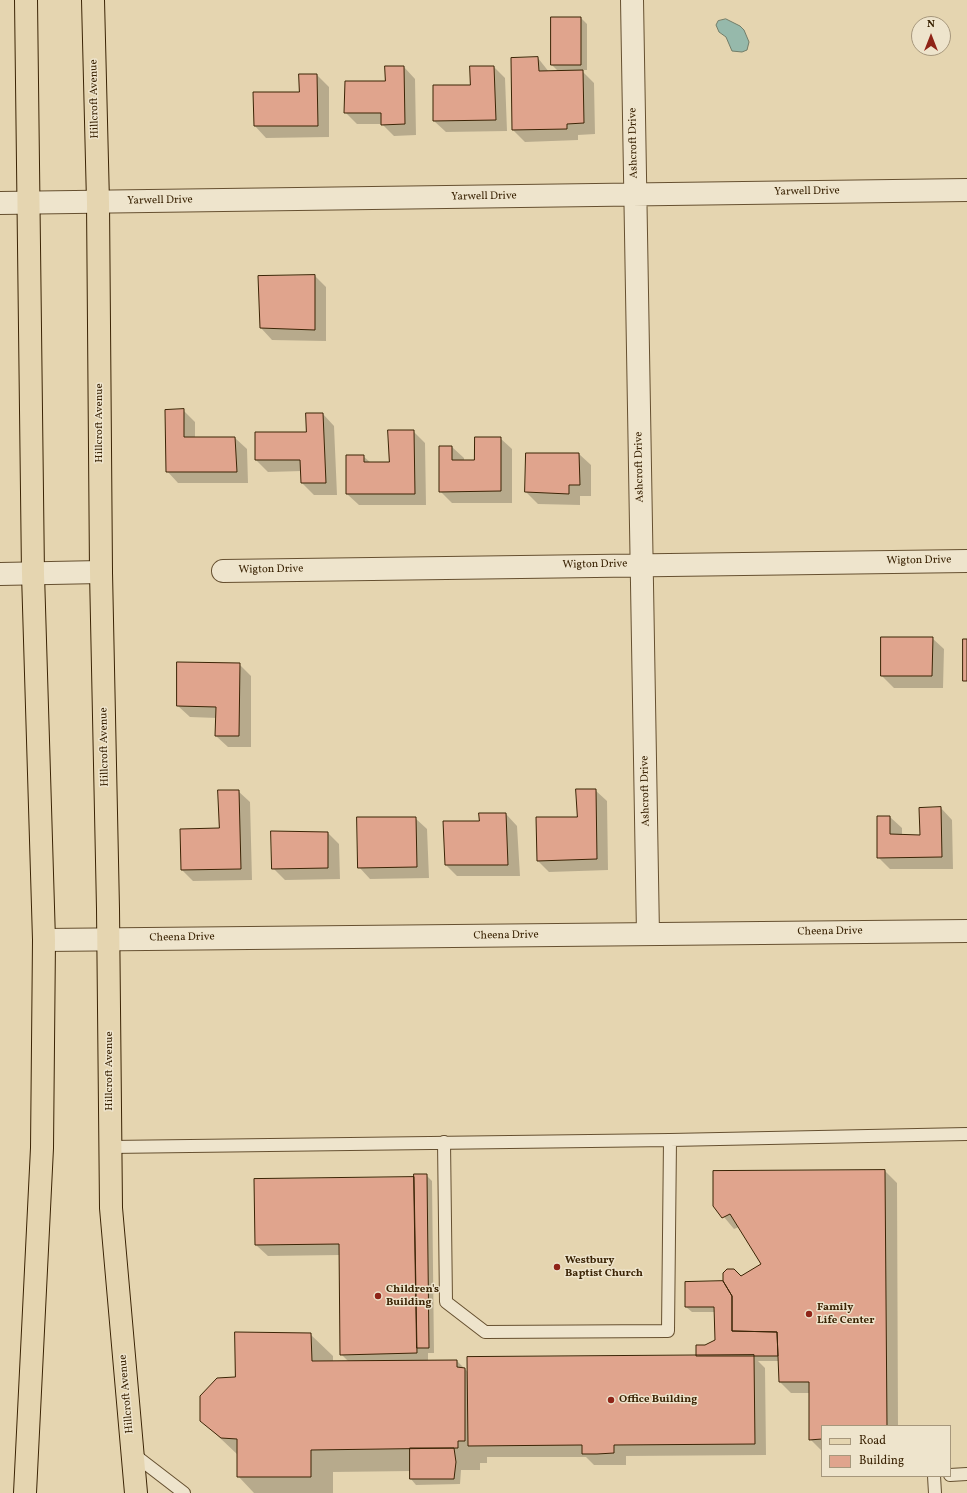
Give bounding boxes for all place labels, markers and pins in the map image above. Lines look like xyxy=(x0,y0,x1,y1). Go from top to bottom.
place label: Westbury Baptist Church xyxy=(565,1254,643,1280)
marker: Westbury Baptist Church xyxy=(552,1262,562,1272)
place label: Children's Building xyxy=(386,1283,439,1309)
marker: Children's Building xyxy=(373,1291,383,1301)
place label: Family Life Center xyxy=(817,1301,874,1327)
marker: Family Life Center xyxy=(804,1309,814,1319)
place label: Office Building xyxy=(619,1393,697,1407)
marker: Office Building xyxy=(606,1395,616,1405)

